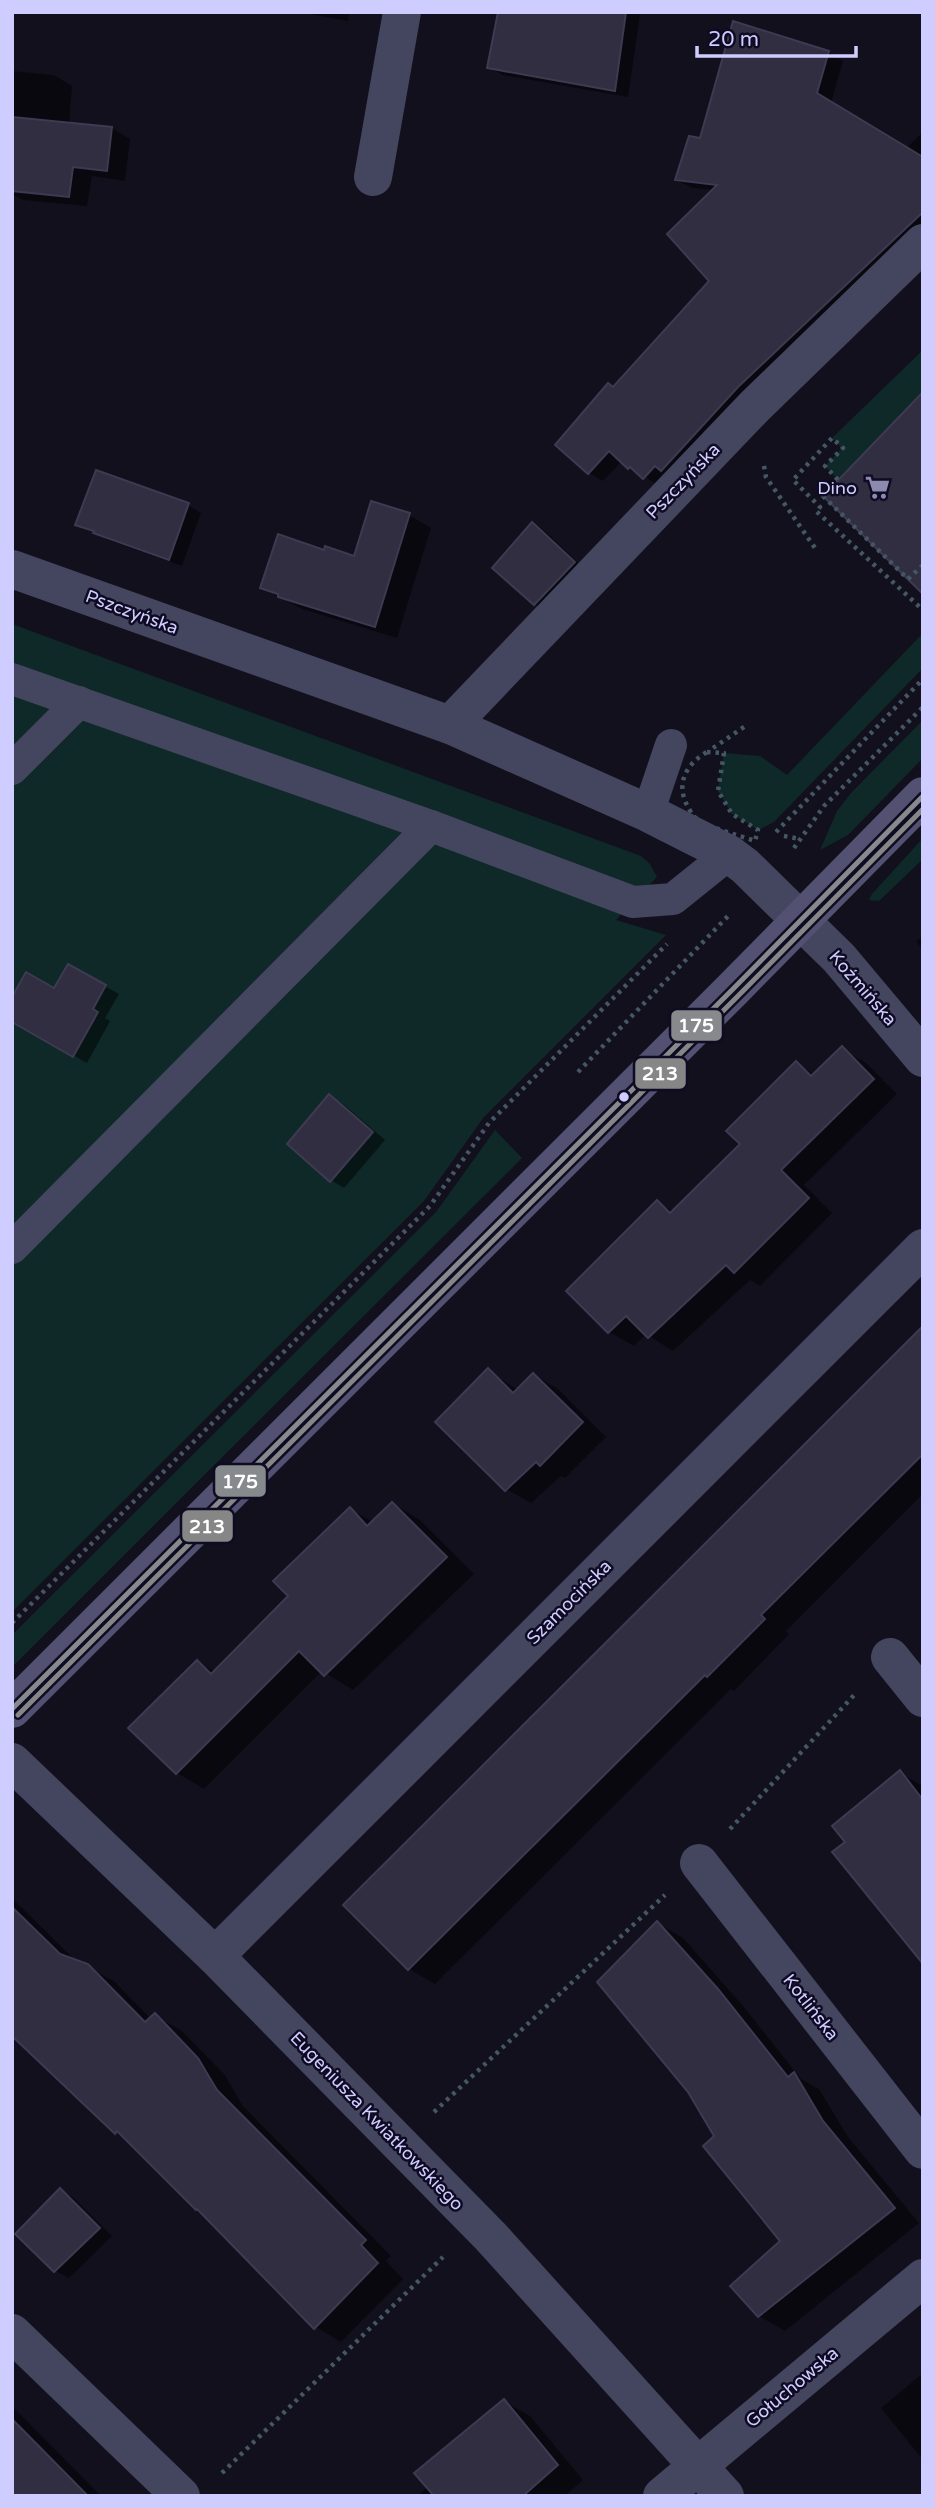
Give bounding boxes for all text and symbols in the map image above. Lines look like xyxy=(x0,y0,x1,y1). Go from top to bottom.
scale bar xyxy=(697,14,856,58)
text: 20 m xyxy=(708,27,759,52)
street label: Pszczyńska xyxy=(641,438,725,524)
supermarket icon: Dino xyxy=(863,474,891,502)
place label: Dino xyxy=(817,477,857,499)
street label: Pszczyńska xyxy=(83,585,181,639)
street label: Koźmińska xyxy=(824,946,902,1030)
line badge: 175 xyxy=(670,1009,723,1042)
text: 175 xyxy=(678,1015,714,1037)
line badge: 213 xyxy=(634,1057,687,1090)
text: 213 xyxy=(642,1063,678,1085)
unlabelled marker xyxy=(617,1090,631,1104)
line badge: 175 xyxy=(214,1464,267,1498)
text: 175 xyxy=(222,1471,258,1493)
line badge: 213 xyxy=(181,1509,234,1543)
text: 213 xyxy=(189,1516,225,1538)
street label: Szamocińska xyxy=(522,1555,616,1649)
street label: Kotlińska xyxy=(778,1969,844,2045)
street label: Eugeniusza Kwiatkowskiego xyxy=(286,2027,468,2215)
street label: Gołuchowska xyxy=(741,2342,843,2432)

